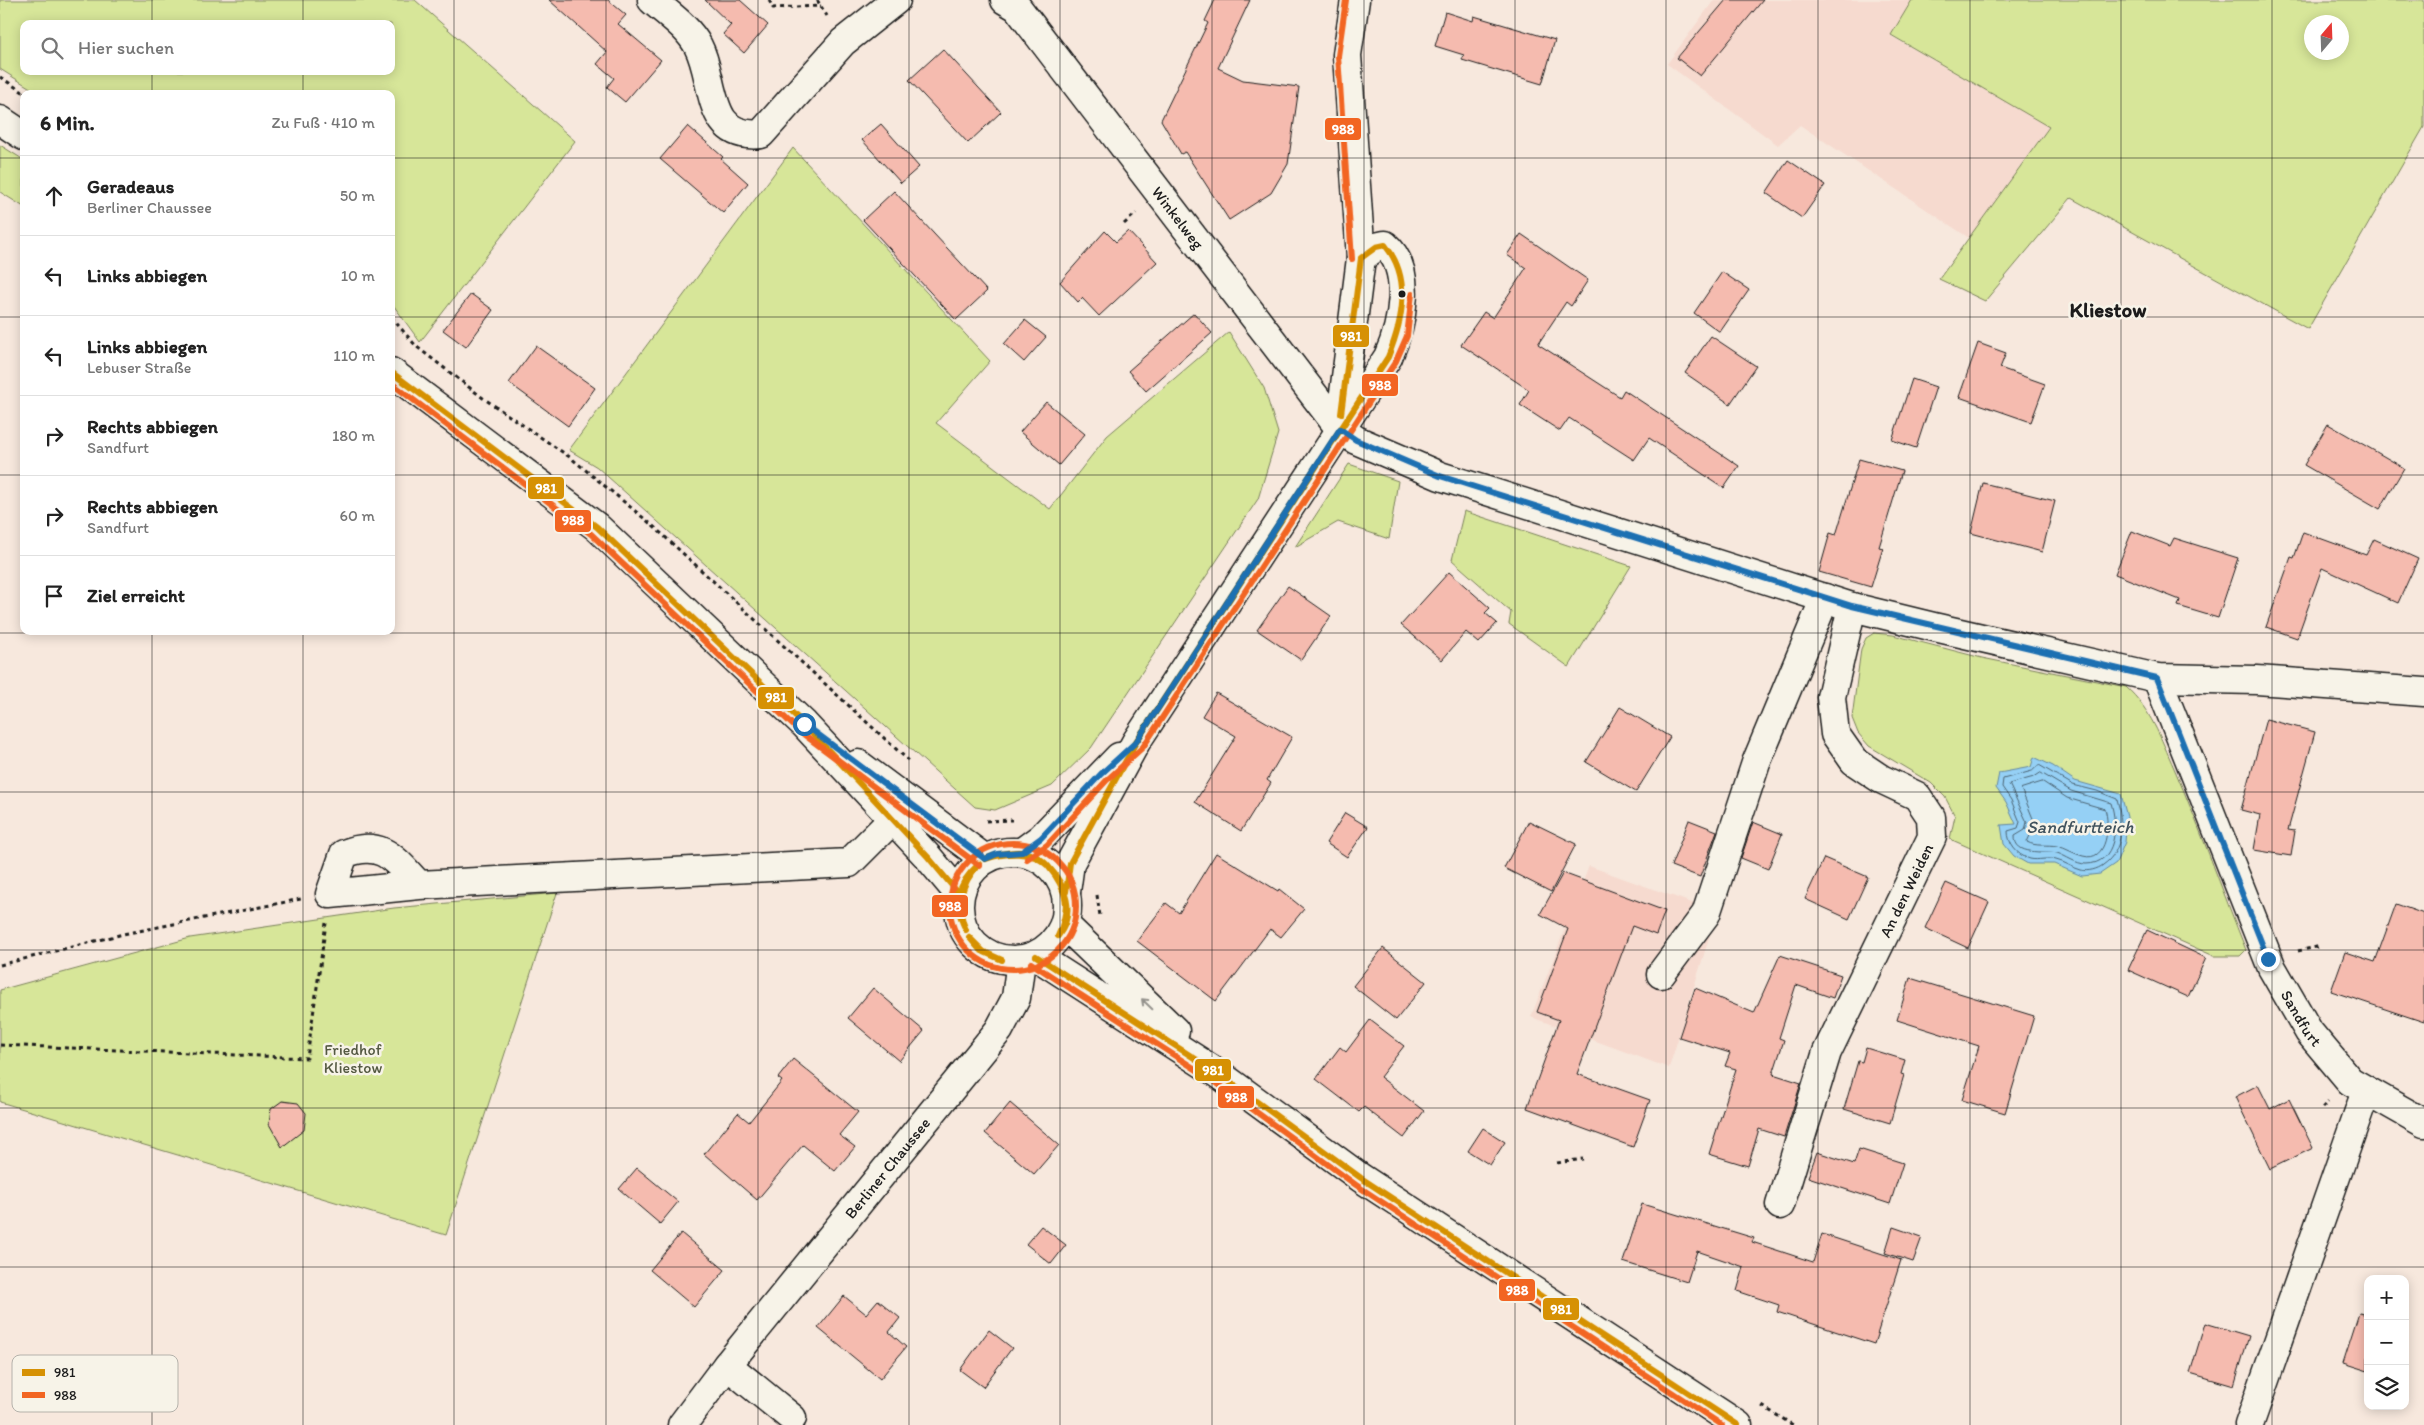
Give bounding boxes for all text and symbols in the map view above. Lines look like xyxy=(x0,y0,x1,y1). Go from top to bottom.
north arrow xyxy=(2304,15,2349,60)
search box xyxy=(20,20,395,75)
icon: search xyxy=(38,34,66,62)
text: Hier suchen xyxy=(78,36,174,59)
text: 6 Min. xyxy=(40,110,95,135)
text: Zu Fuß · 410 m xyxy=(272,113,375,132)
line badge: 988 xyxy=(1324,117,1362,141)
text: 988 xyxy=(1332,121,1355,138)
text: Geradeaus xyxy=(87,175,174,198)
icon: ahead xyxy=(40,182,68,210)
street label: Winkelweg xyxy=(1148,182,1209,253)
text: 50 m xyxy=(340,186,375,205)
text: Berliner Chaussee xyxy=(87,198,212,217)
icon: left xyxy=(40,262,68,290)
text: Links abbiegen xyxy=(87,264,207,287)
text: 10 m xyxy=(341,266,375,285)
unlabelled marker xyxy=(1397,289,1407,299)
district label: Kliestow xyxy=(2070,297,2147,322)
line badge: 981 xyxy=(1332,324,1370,348)
text: 981 xyxy=(1340,328,1362,345)
text: Links abbiegen xyxy=(87,335,207,358)
icon: left xyxy=(40,342,68,370)
text: 110 m xyxy=(333,346,375,365)
text: Lebuser Straße xyxy=(87,358,191,377)
line badge: 988 xyxy=(1361,373,1399,397)
text: 988 xyxy=(1369,377,1392,394)
text: Rechts abbiegen xyxy=(87,415,218,438)
icon: right xyxy=(40,422,68,450)
text: 180 m xyxy=(332,426,375,445)
text: Sandfurt xyxy=(87,438,149,457)
line badge: 981 xyxy=(527,476,565,500)
text: 981 xyxy=(535,480,557,497)
text: Rechts abbiegen xyxy=(87,495,218,518)
icon: right xyxy=(40,502,68,530)
text: 60 m xyxy=(340,506,375,525)
line badge: 988 xyxy=(554,509,592,533)
text: 988 xyxy=(562,512,585,529)
text: Sandfurt xyxy=(87,518,149,537)
icon: arrive xyxy=(40,582,68,610)
text: Ziel erreicht xyxy=(87,584,185,607)
line badge: 981 xyxy=(757,686,795,710)
text: 981 xyxy=(765,689,787,706)
route start xyxy=(793,713,816,736)
water label: Sandfurtteich xyxy=(2027,816,2134,838)
street label: An den Weiden xyxy=(1875,840,1937,940)
line badge: 988 xyxy=(931,894,969,918)
text: 988 xyxy=(939,898,962,915)
route end xyxy=(2257,948,2280,971)
street label: Sandfurt xyxy=(2277,987,2326,1050)
one-way arrow xyxy=(1140,998,1153,1010)
park label: Friedhof Kliestow xyxy=(324,1040,383,1077)
line badge: 981 xyxy=(1194,1058,1232,1082)
text: 981 xyxy=(1202,1062,1224,1079)
line badge: 988 xyxy=(1217,1085,1255,1109)
text: 988 xyxy=(1225,1089,1248,1106)
street label: Berliner Chaussee xyxy=(840,1113,934,1222)
map controls xyxy=(2364,1275,2409,1410)
button: + xyxy=(2364,1275,2409,1320)
line badge: 988 xyxy=(1498,1278,1536,1302)
text: 988 xyxy=(1506,1282,1529,1299)
line badge: 981 xyxy=(1542,1297,1580,1321)
text: 981 xyxy=(1550,1301,1572,1318)
button: − xyxy=(2364,1320,2409,1365)
legend xyxy=(12,1355,178,1412)
text: 981 xyxy=(54,1364,76,1381)
button: layers xyxy=(2364,1365,2409,1410)
text: 988 xyxy=(54,1387,77,1404)

